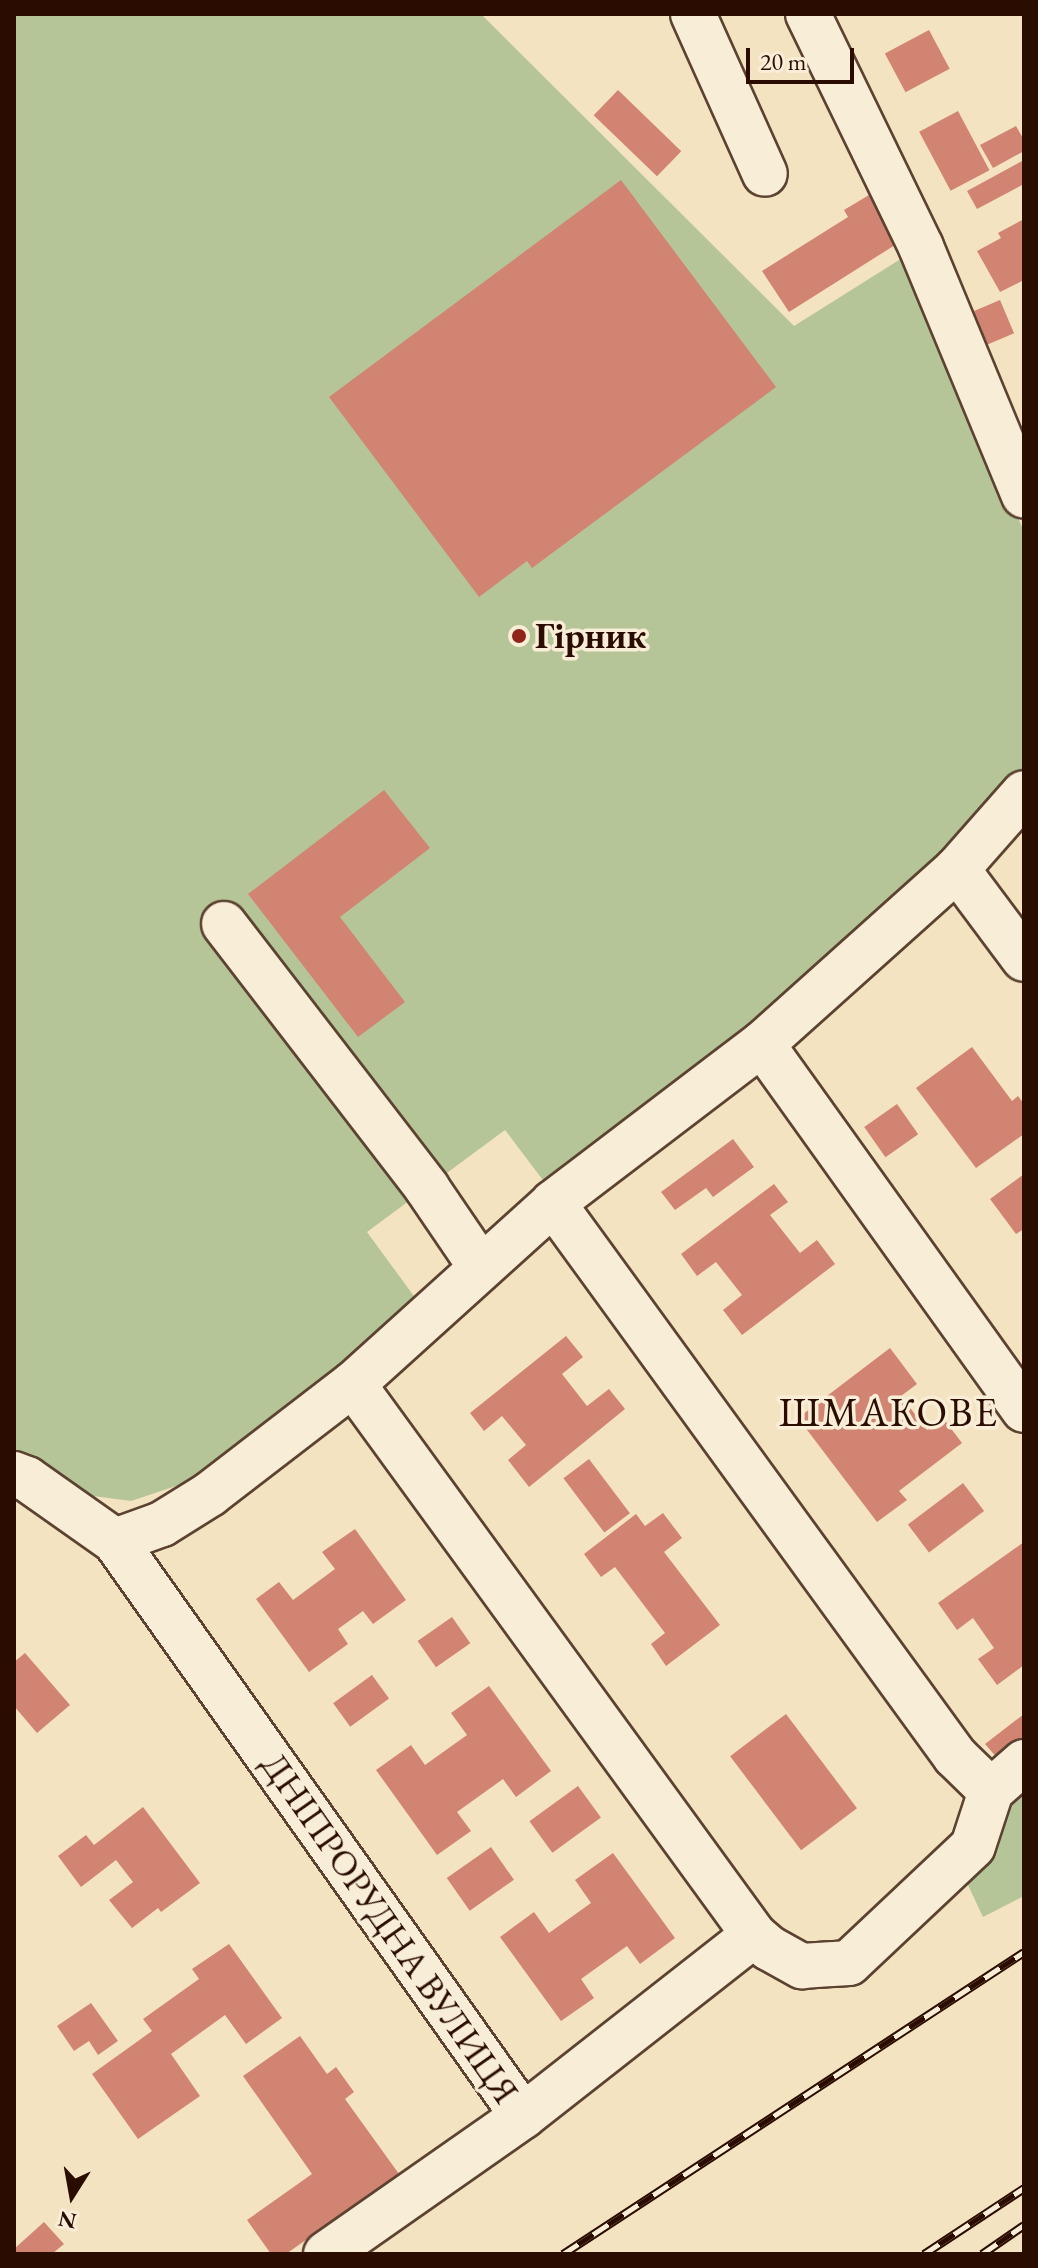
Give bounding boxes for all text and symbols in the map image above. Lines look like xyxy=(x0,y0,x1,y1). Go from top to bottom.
scale bar xyxy=(750,32,858,82)
text: 20 m xyxy=(760,46,807,77)
place label: Гірник xyxy=(535,614,646,658)
marker: Гірник xyxy=(510,627,528,645)
district label: ШМАКОВЕ xyxy=(779,1388,999,1436)
street label: ДНІПРОРУДНА ВУЛИЦЯ xyxy=(252,1744,528,2112)
north arrow xyxy=(32,2156,112,2236)
text: N xyxy=(56,2204,79,2236)

